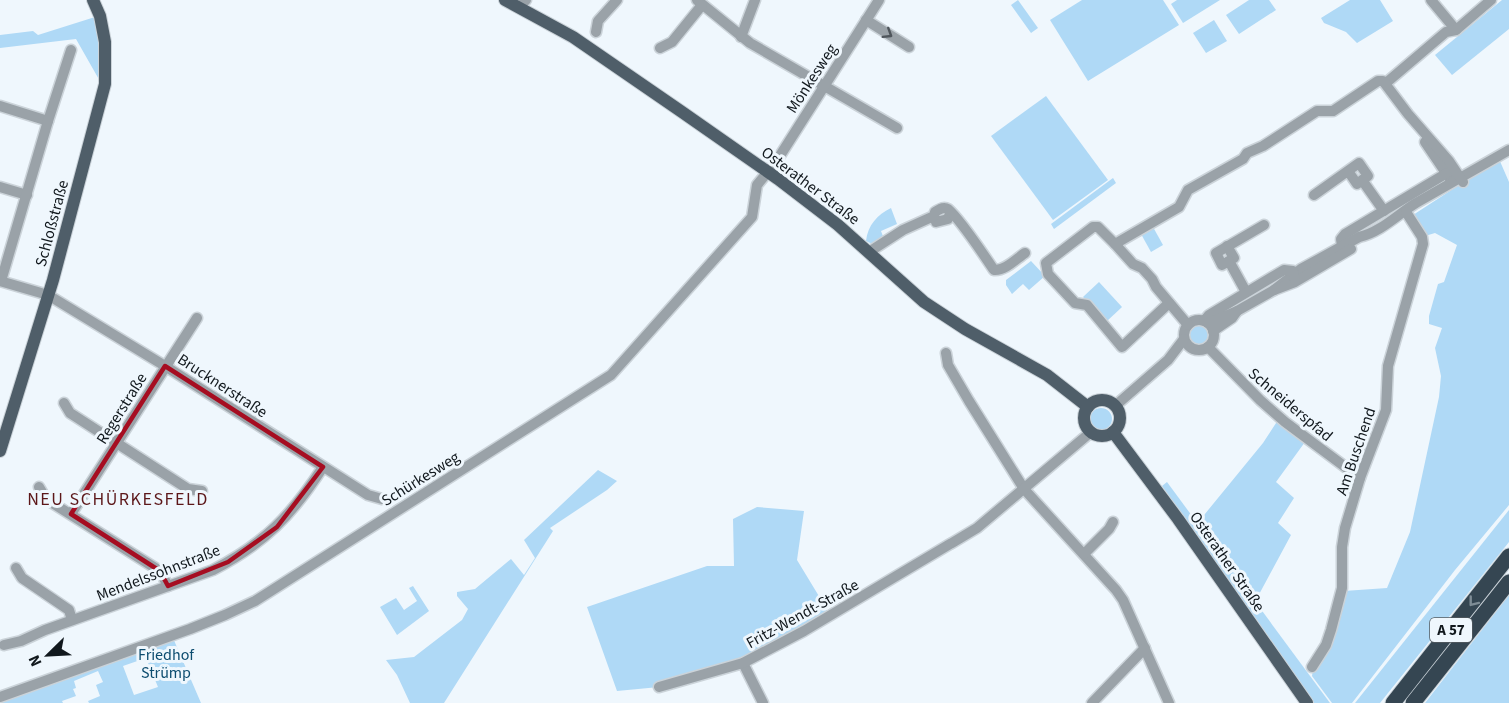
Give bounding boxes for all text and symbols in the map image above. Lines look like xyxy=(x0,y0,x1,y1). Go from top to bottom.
one-way arrow xyxy=(882,26,892,38)
street label: Mönkesweg xyxy=(781,40,842,118)
street label: Osterather Straße xyxy=(757,142,864,230)
street label: Schloßstraße xyxy=(30,178,74,269)
street label: Brucknerstraße xyxy=(173,348,272,423)
street label: Schneiderspfad xyxy=(1243,363,1337,447)
street label: Regerstraße xyxy=(91,369,152,448)
street label: Am Buschend xyxy=(1331,404,1381,498)
street label: Schürkesweg xyxy=(377,446,464,512)
district label: NEU SCHÜRKESFELD xyxy=(27,487,209,512)
street label: Osterather Straße xyxy=(1184,507,1270,616)
street label: Mendelssohnstraße xyxy=(93,539,223,607)
street label: Fritz-Wendt-Straße xyxy=(742,574,863,654)
one-way arrow xyxy=(1469,595,1480,606)
road number: A 57 xyxy=(1430,618,1472,642)
north arrow xyxy=(18,625,78,685)
park label: Friedhof Strümp xyxy=(138,644,195,684)
text: N xyxy=(23,651,47,670)

